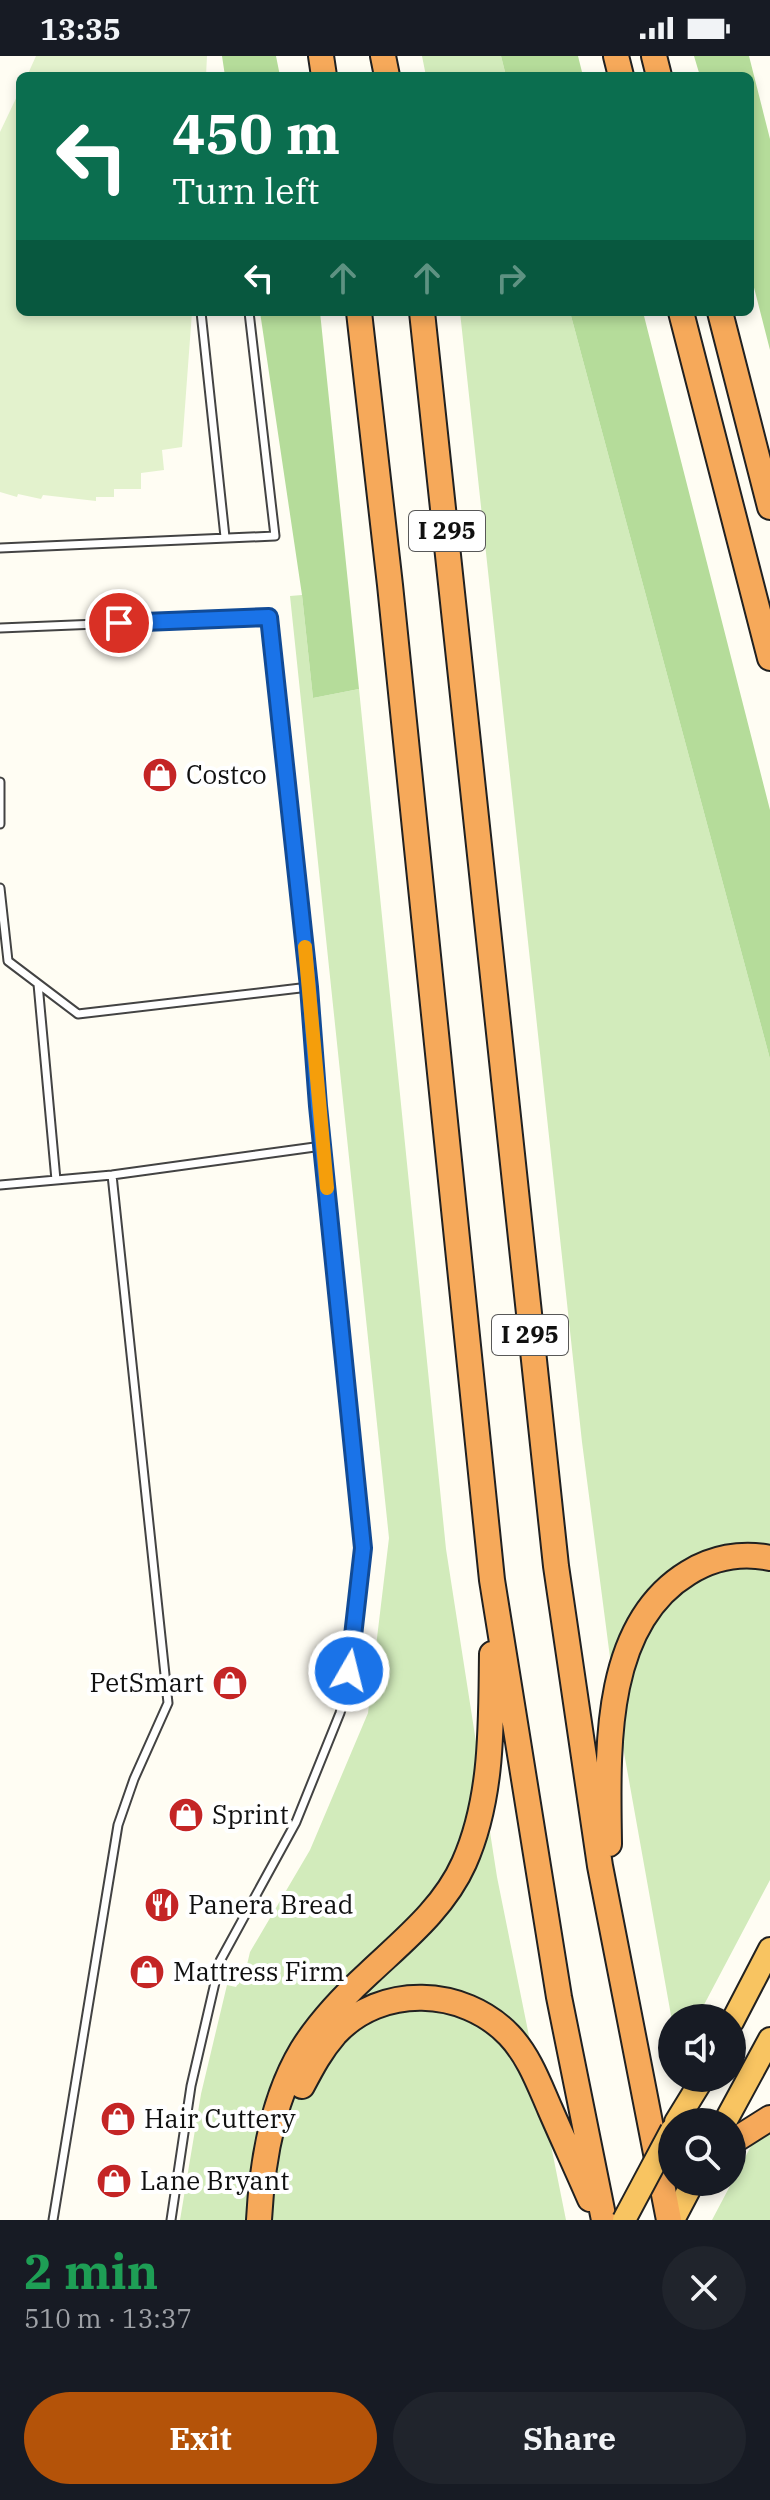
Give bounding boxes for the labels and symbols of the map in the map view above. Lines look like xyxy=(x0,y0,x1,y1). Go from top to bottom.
road number: I 295 xyxy=(409,511,485,551)
pin xyxy=(85,589,153,657)
shop icon: Costco xyxy=(141,756,179,794)
place label: Costco xyxy=(186,757,267,791)
road number: I 295 xyxy=(492,1315,568,1355)
position arrow xyxy=(307,1629,391,1713)
shop icon: PetSmart xyxy=(211,1664,249,1702)
place label: PetSmart xyxy=(89,1665,204,1699)
shop icon: Sprint xyxy=(167,1796,205,1834)
place label: Sprint xyxy=(212,1797,289,1831)
restaurant icon: Panera Bread xyxy=(143,1886,181,1924)
place label: Panera Bread xyxy=(188,1887,354,1921)
shop icon: Mattress Firm xyxy=(128,1953,166,1991)
place label: Mattress Firm xyxy=(173,1954,345,1988)
shop icon: Hair Cuttery xyxy=(99,2100,137,2138)
place label: Hair Cuttery xyxy=(144,2101,296,2135)
shop icon: Lane Bryant xyxy=(95,2162,133,2200)
place label: Lane Bryant xyxy=(140,2163,289,2197)

